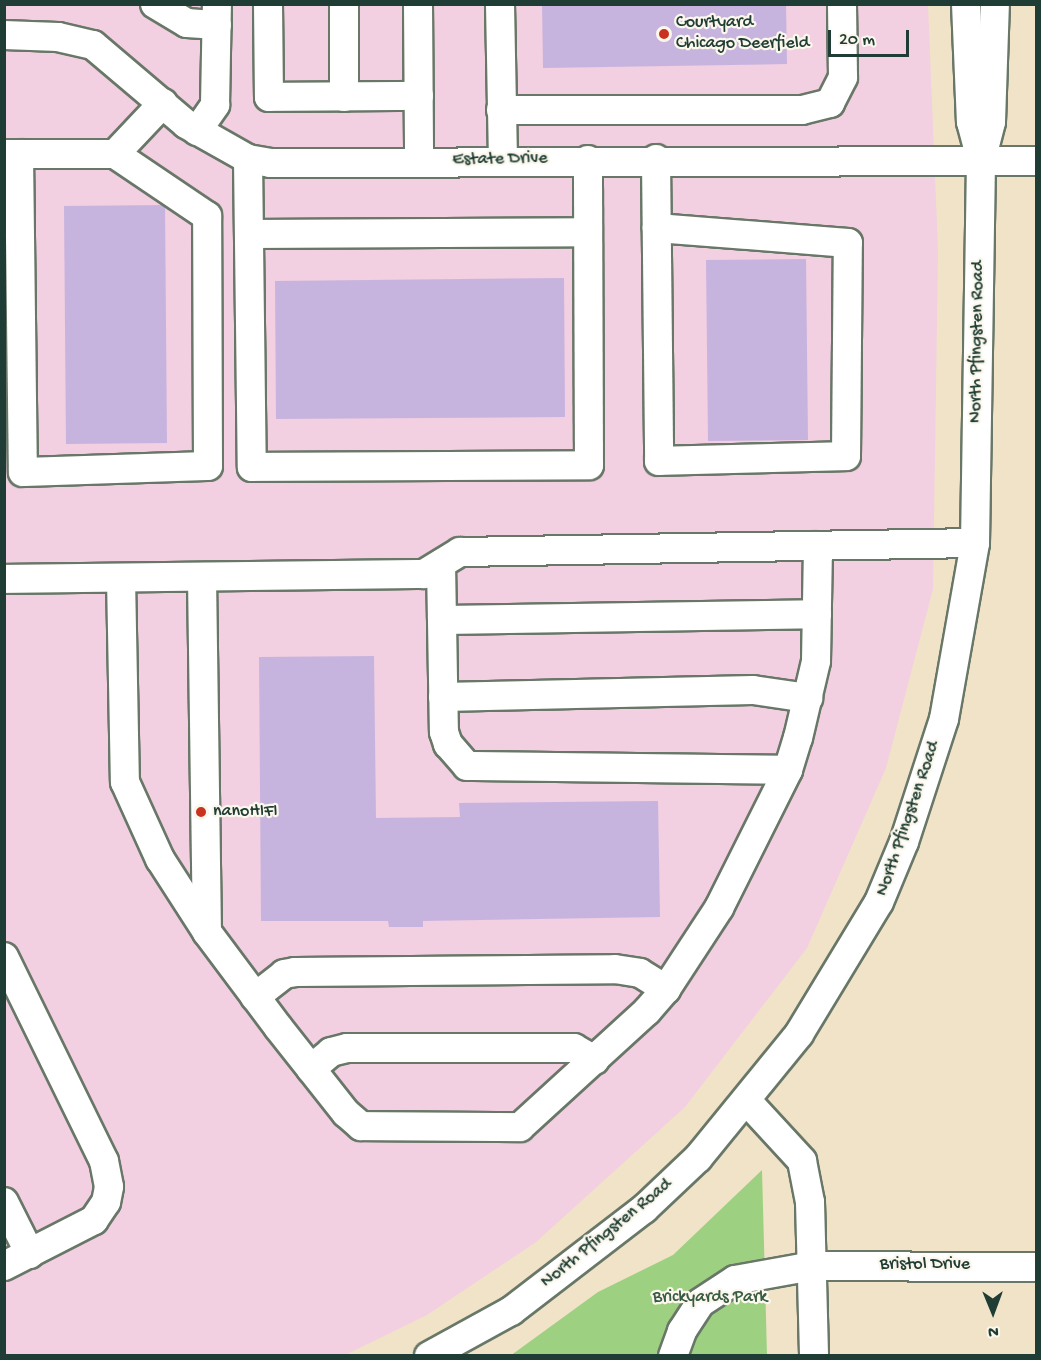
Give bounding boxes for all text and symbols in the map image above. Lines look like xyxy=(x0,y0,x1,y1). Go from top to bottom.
place label: Courtyard Chicago Deerfield xyxy=(676,13,809,56)
scale bar xyxy=(831,18,912,56)
marker: Courtyard Chicago Deerfield xyxy=(657,27,671,41)
text: 20 m xyxy=(839,30,875,51)
street label: Estate Drive xyxy=(452,148,548,172)
street label: North Pfingsten Road xyxy=(966,261,990,423)
street label: North Pfingsten Road xyxy=(872,739,946,899)
place label: nanoHIFI xyxy=(213,801,278,823)
marker: nanoHIFI xyxy=(194,805,208,819)
street label: North Pfingsten Road xyxy=(537,1175,677,1293)
street label: Bristol Drive xyxy=(880,1254,970,1276)
north arrow xyxy=(963,1282,1023,1342)
park label: Brickyards Park xyxy=(653,1287,767,1309)
text: N xyxy=(988,1321,999,1340)

